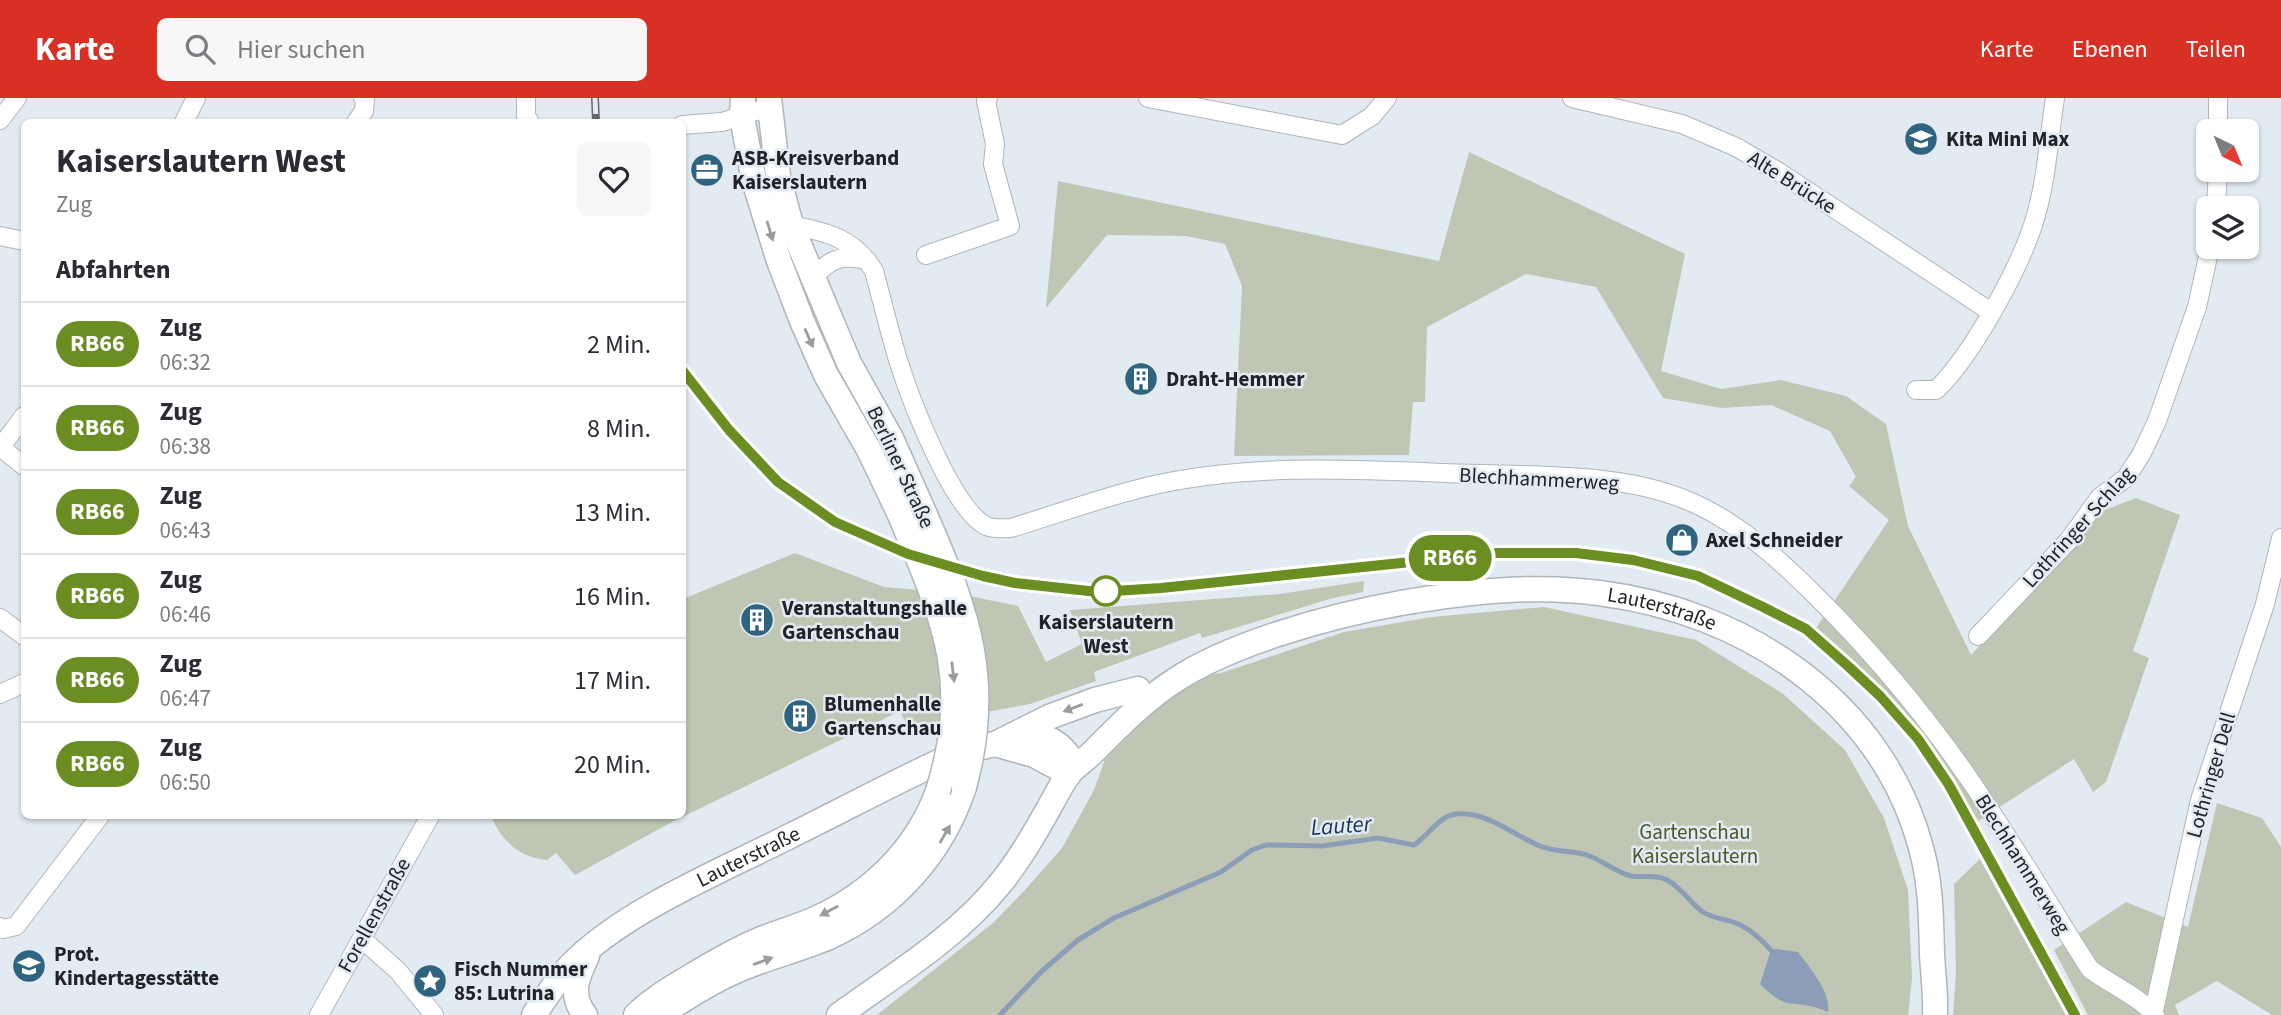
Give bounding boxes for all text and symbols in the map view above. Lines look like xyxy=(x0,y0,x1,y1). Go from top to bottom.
search box xyxy=(157,18,647,81)
text: Karte xyxy=(35,26,115,73)
icon: search xyxy=(181,30,219,68)
text: Hier suchen xyxy=(237,31,366,68)
text: Karte xyxy=(1980,32,2034,67)
text: Ebenen xyxy=(2072,32,2148,67)
text: Teilen xyxy=(2186,32,2246,67)
north arrow xyxy=(2196,119,2259,182)
map controls xyxy=(2196,119,2259,259)
school or university icon: Kita Mini Max xyxy=(1902,120,1940,158)
place label: Kita Mini Max xyxy=(1946,124,2069,154)
text: Kaiserslautern West xyxy=(56,138,346,185)
button: heart xyxy=(577,142,651,216)
place label: ASB-Kreisverband Kaiserslautern xyxy=(731,143,899,197)
street label: Alte Brücke xyxy=(1742,143,1842,221)
office icon: ASB-Kreisverband Kaiserslautern xyxy=(688,151,726,189)
text: Zug xyxy=(56,188,92,221)
button: layers xyxy=(2196,196,2259,259)
one-way arrow xyxy=(765,221,776,242)
text: Abfahrten xyxy=(56,251,171,288)
text: Zug xyxy=(160,309,202,346)
text: RB66 xyxy=(70,326,125,361)
text: 2 Min. xyxy=(587,326,651,363)
one-way arrow xyxy=(804,327,815,348)
text: 06:32 xyxy=(160,346,211,379)
building icon: Draht-Hemmer xyxy=(1122,360,1160,398)
place label: Draht-Hemmer xyxy=(1166,364,1305,394)
text: Zug xyxy=(160,393,202,430)
street label: Berliner Straße xyxy=(860,401,942,533)
text: RB66 xyxy=(70,410,125,445)
text: 8 Min. xyxy=(587,410,651,447)
text: 06:38 xyxy=(160,430,211,463)
street label: Lothringer Schlag xyxy=(2015,459,2141,594)
street label: Blechhammerweg xyxy=(1458,460,1620,498)
text: Zug xyxy=(160,477,202,514)
text: RB66 xyxy=(70,494,125,529)
text: 13 Min. xyxy=(574,494,651,531)
text: 06:43 xyxy=(160,514,211,547)
shop icon: Axel Schneider xyxy=(1663,521,1701,559)
place label: Axel Schneider xyxy=(1705,525,1843,555)
line badge: RB66 xyxy=(1401,535,1499,581)
text: RB66 xyxy=(1423,540,1477,575)
text: Zug xyxy=(160,561,202,598)
marker: Kaiserslautern West xyxy=(1091,576,1121,606)
text: RB66 xyxy=(70,578,125,613)
text: 16 Min. xyxy=(574,578,651,615)
street label: Lauterstraße xyxy=(1605,579,1721,638)
place label: Veranstaltungshalle Gartenschau xyxy=(781,593,967,647)
text: 06:46 xyxy=(160,598,211,631)
building icon: Veranstaltungshalle Gartenschau xyxy=(738,601,776,639)
place label: Kaiserslautern West xyxy=(1038,607,1174,661)
text: Zug xyxy=(160,645,202,682)
one-way arrow xyxy=(947,661,958,683)
text: RB66 xyxy=(70,662,125,697)
text: 17 Min. xyxy=(574,662,651,699)
text: 06:47 xyxy=(160,682,211,715)
place label: Blumenhalle Gartenschau xyxy=(824,689,942,743)
building icon: Blumenhalle Gartenschau xyxy=(781,697,819,735)
one-way arrow xyxy=(1063,702,1084,713)
street label: Lothringer Dell xyxy=(2179,709,2243,841)
text: Zug xyxy=(160,729,202,766)
text: RB66 xyxy=(70,746,125,781)
text: 20 Min. xyxy=(574,746,651,783)
text: 06:50 xyxy=(160,766,211,799)
street label: Blechhammerweg xyxy=(1968,788,2078,940)
water label: Lauter xyxy=(1310,807,1374,844)
park label: Gartenschau Kaiserslautern xyxy=(1632,817,1758,871)
street label: Lauterstraße xyxy=(691,818,805,895)
one-way arrow xyxy=(938,824,951,843)
street label: Forellenstraße xyxy=(330,852,418,978)
one-way arrow xyxy=(819,906,839,917)
place label: Prot. Kindertagesstätte xyxy=(54,939,219,993)
school or university icon: Prot. Kindertagesstätte xyxy=(10,947,48,985)
place label: Fisch Nummer 85: Lutrina xyxy=(454,954,588,1008)
one-way arrow xyxy=(752,955,773,966)
place icon: Fisch Nummer 85: Lutrina xyxy=(411,962,449,1000)

